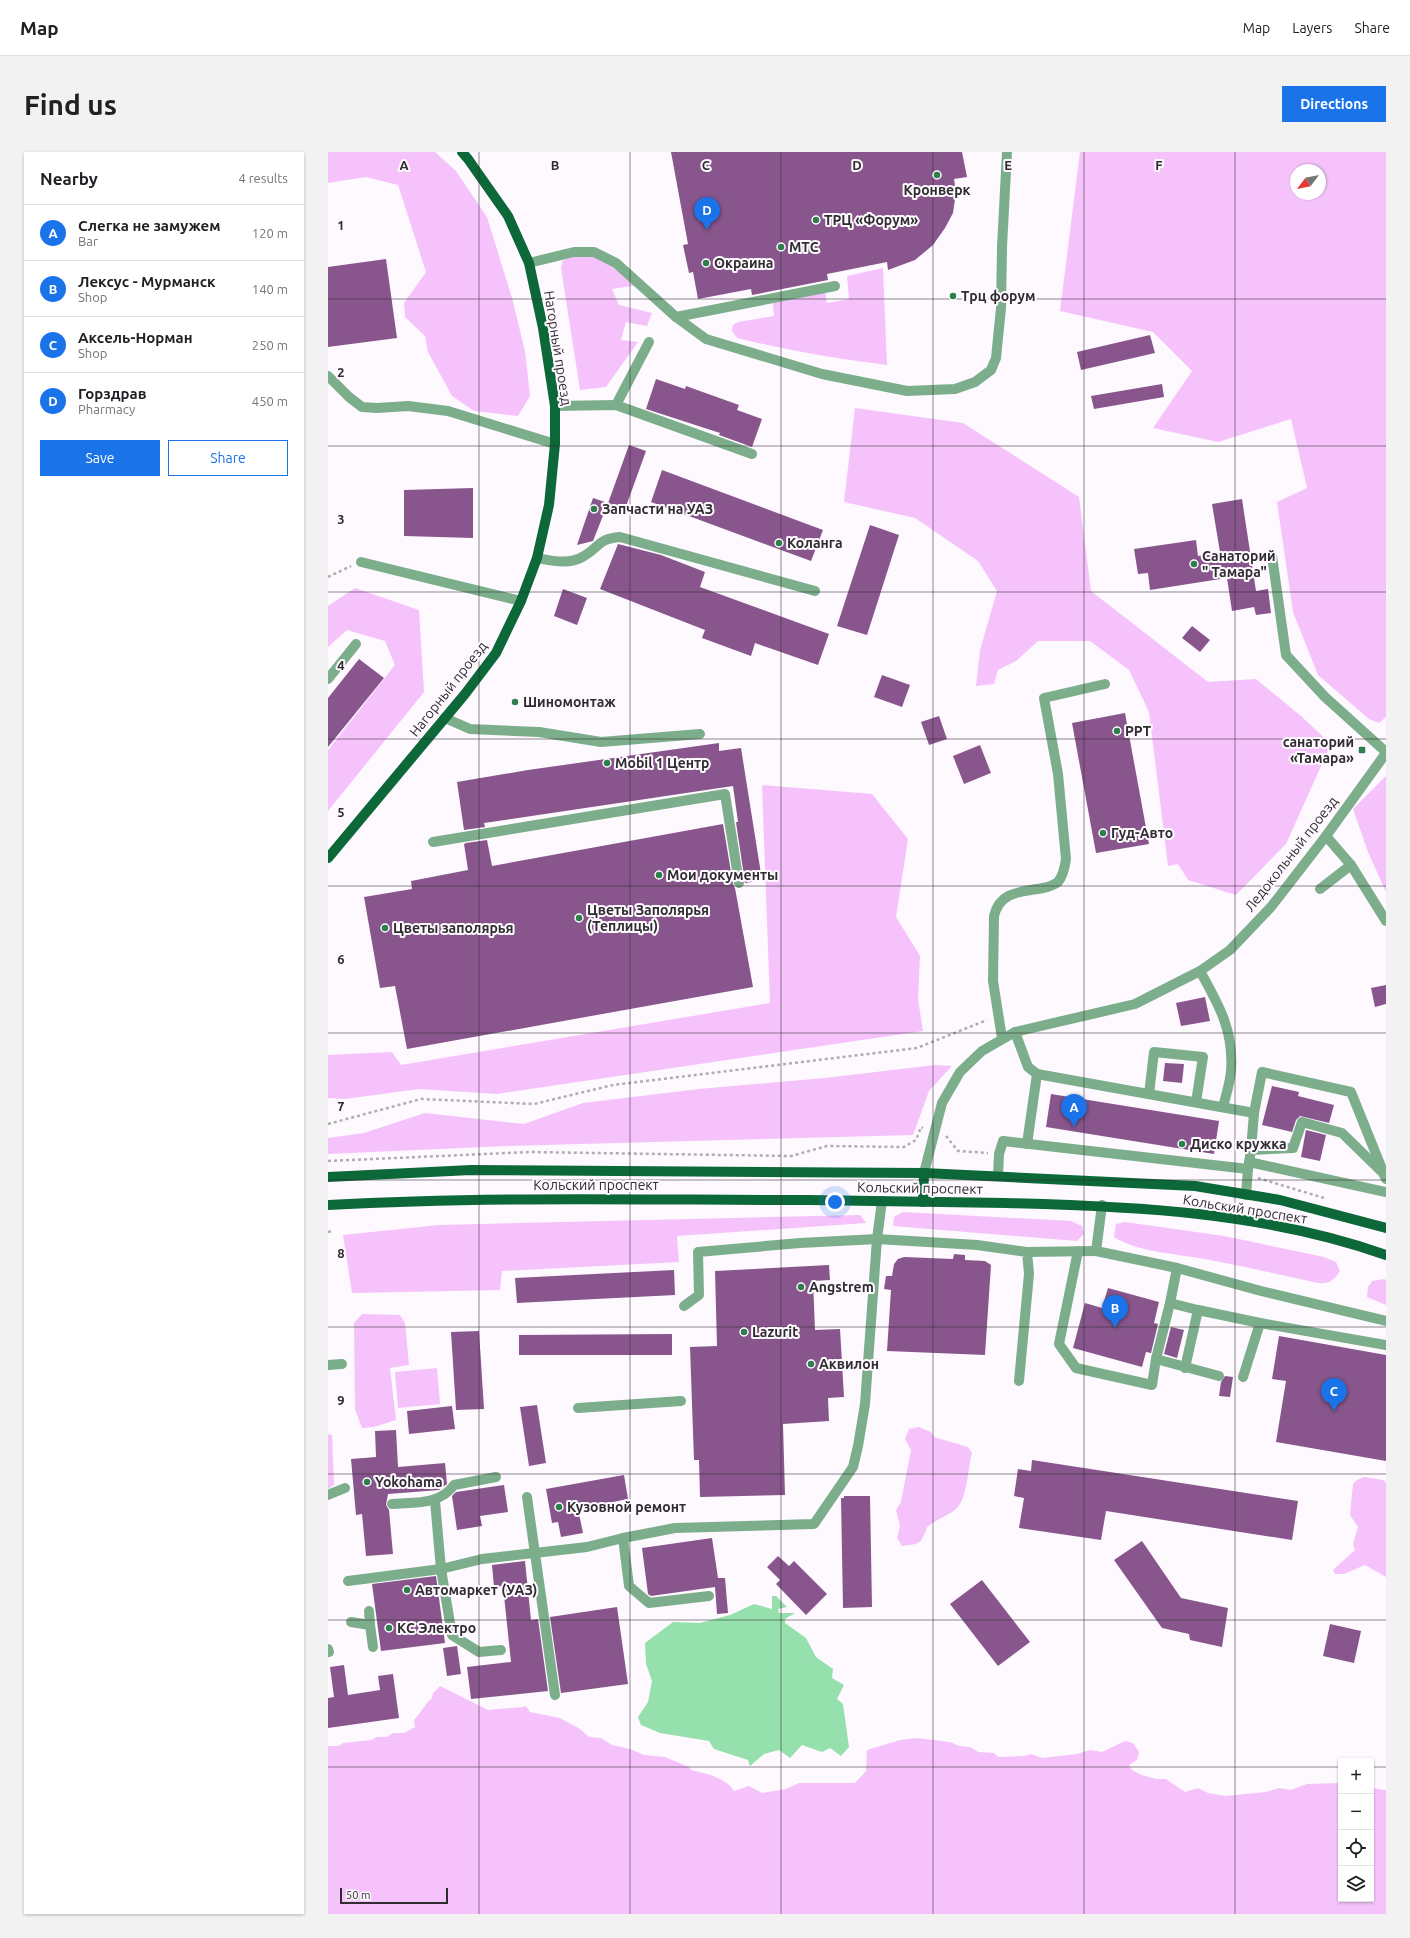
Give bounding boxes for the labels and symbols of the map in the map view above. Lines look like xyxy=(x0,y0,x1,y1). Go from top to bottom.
text: A xyxy=(399,158,409,172)
text: B xyxy=(551,158,560,172)
text: C xyxy=(702,158,711,172)
text: D xyxy=(852,158,862,172)
text: E xyxy=(1004,158,1012,172)
text: F xyxy=(1155,158,1163,172)
north arrow xyxy=(1290,164,1326,200)
marker: Кронверк xyxy=(932,170,942,180)
place label: Кронверк xyxy=(903,182,971,198)
pin: D xyxy=(694,197,720,230)
place label: ТРЦ «Форум» xyxy=(824,212,918,228)
marker: ТРЦ «Форум» xyxy=(811,215,821,225)
text: 1 xyxy=(337,218,345,232)
place label: МТС xyxy=(789,239,819,255)
marker: МТС xyxy=(776,242,786,252)
place label: Окраина xyxy=(714,255,773,271)
marker: Окраина xyxy=(701,258,711,268)
place label: Трц форум xyxy=(961,288,1035,304)
street label: Нагорный проезд xyxy=(541,289,575,407)
marker: Трц форум xyxy=(948,291,958,301)
text: 2 xyxy=(337,365,345,379)
place label: Запчасти на УАЗ xyxy=(602,501,713,517)
marker: Запчасти на УАЗ xyxy=(589,504,599,514)
text: 3 xyxy=(337,512,345,526)
place label: Коланга xyxy=(787,535,843,551)
marker: Коланга xyxy=(774,538,784,548)
place label: Санаторий " Тамара" xyxy=(1202,548,1276,580)
marker: Санаторий " Тамара" xyxy=(1189,559,1199,569)
street label: Нагорный проезд xyxy=(406,638,490,740)
text: 4 xyxy=(337,658,345,672)
place label: Шиномонтаж xyxy=(523,694,616,710)
marker: Шиномонтаж xyxy=(510,697,520,707)
place label: РРТ xyxy=(1125,723,1152,739)
marker: РРТ xyxy=(1112,726,1122,736)
place label: санаторий «Тамара» xyxy=(1283,734,1354,766)
marker: санаторий «Тамара» xyxy=(1357,745,1367,755)
place label: Mobil 1 Центр xyxy=(615,755,710,771)
marker: Mobil 1 Центр xyxy=(602,758,612,768)
street label: Ледокольный проезд xyxy=(1241,793,1341,915)
text: 5 xyxy=(337,805,345,819)
place label: Гуд-Авто xyxy=(1111,825,1173,841)
marker: Гуд-Авто xyxy=(1098,828,1108,838)
place label: Мои документы xyxy=(667,867,778,883)
marker: Мои документы xyxy=(654,870,664,880)
place label: Цветы Заполярья (Теплицы) xyxy=(587,902,709,934)
marker: Цветы Заполярья (Теплицы) xyxy=(574,913,584,923)
place label: Цветы заполярья xyxy=(393,920,514,936)
marker: Цветы заполярья xyxy=(380,923,390,933)
text: 6 xyxy=(337,952,345,966)
pin: A xyxy=(1061,1094,1087,1127)
text: 7 xyxy=(337,1099,345,1113)
place label: Диско кружка xyxy=(1190,1136,1287,1152)
marker: Диско кружка xyxy=(1177,1139,1187,1149)
street label: Кольский проспект xyxy=(533,1177,659,1193)
street label: Кольский проспект xyxy=(857,1179,983,1197)
street label: Кольский проспект xyxy=(1182,1191,1308,1227)
your location xyxy=(825,1192,845,1212)
text: 8 xyxy=(337,1246,345,1260)
place label: Angstrem xyxy=(809,1279,874,1295)
marker: Angstrem xyxy=(796,1282,806,1292)
pin: B xyxy=(1102,1295,1128,1328)
place label: Lazurit xyxy=(752,1324,798,1340)
marker: Lazurit xyxy=(739,1327,749,1337)
place label: Аквилон xyxy=(819,1356,879,1372)
marker: Аквилон xyxy=(806,1359,816,1369)
pin: C xyxy=(1321,1378,1347,1411)
text: 9 xyxy=(337,1393,345,1407)
place label: Yokohama xyxy=(375,1474,443,1490)
marker: Yokohama xyxy=(362,1477,372,1487)
place label: Кузовной ремонт xyxy=(567,1499,686,1515)
marker: Кузовной ремонт xyxy=(554,1502,564,1512)
place label: Автомаркет (УАЗ) xyxy=(415,1582,537,1598)
marker: Автомаркет (УАЗ) xyxy=(402,1585,412,1595)
place label: КС Электро xyxy=(397,1620,476,1636)
marker: КС Электро xyxy=(384,1623,394,1633)
scale bar xyxy=(340,1886,448,1905)

